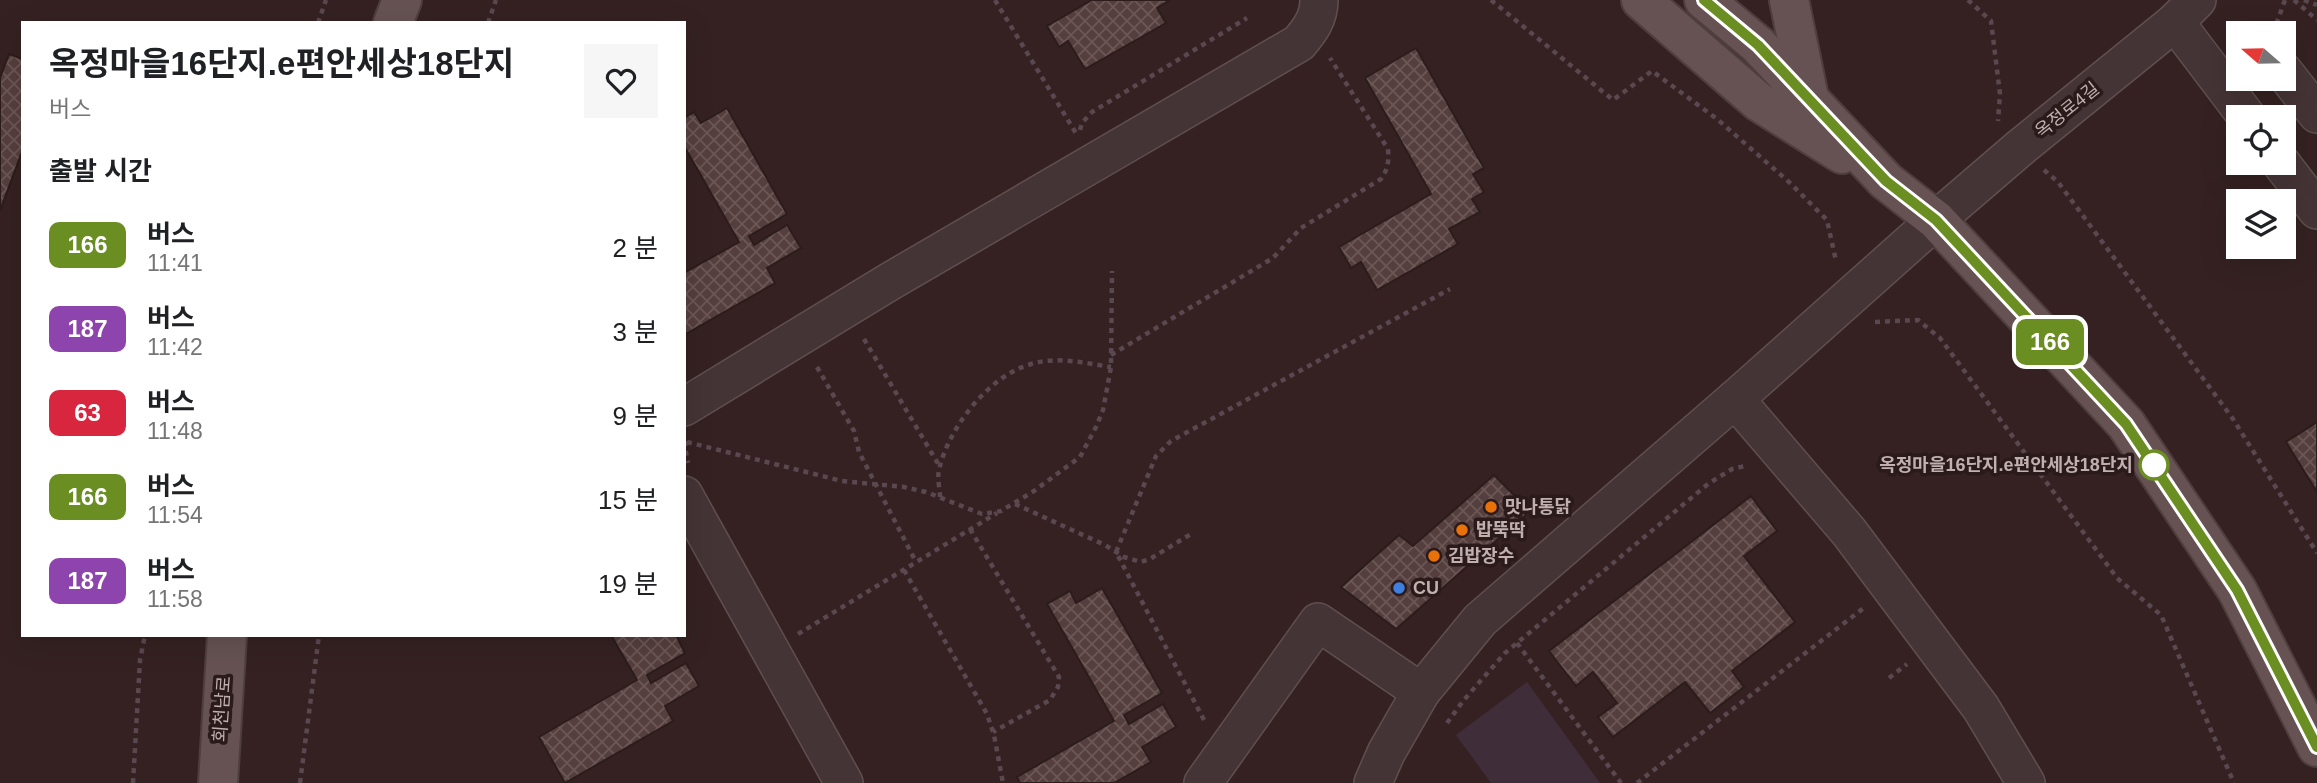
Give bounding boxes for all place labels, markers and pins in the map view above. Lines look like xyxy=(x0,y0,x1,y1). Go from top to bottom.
marker: 옥정마을16단지.e편안세상18단지 xyxy=(2139,450,2169,480)
place label: 옥정마을16단지.e편안세상18단지 xyxy=(1879,455,2133,475)
place label: 맛나통닭 xyxy=(1505,497,1571,517)
marker: 맛나통닭 xyxy=(1483,499,1499,515)
place label: 밥뚝딱 xyxy=(1476,520,1526,540)
marker: 밥뚝딱 xyxy=(1454,522,1470,538)
place label: 김밥장수 xyxy=(1448,546,1514,566)
marker: 김밥장수 xyxy=(1426,548,1442,564)
place label: CU xyxy=(1413,578,1439,598)
marker: CU xyxy=(1391,580,1407,596)

